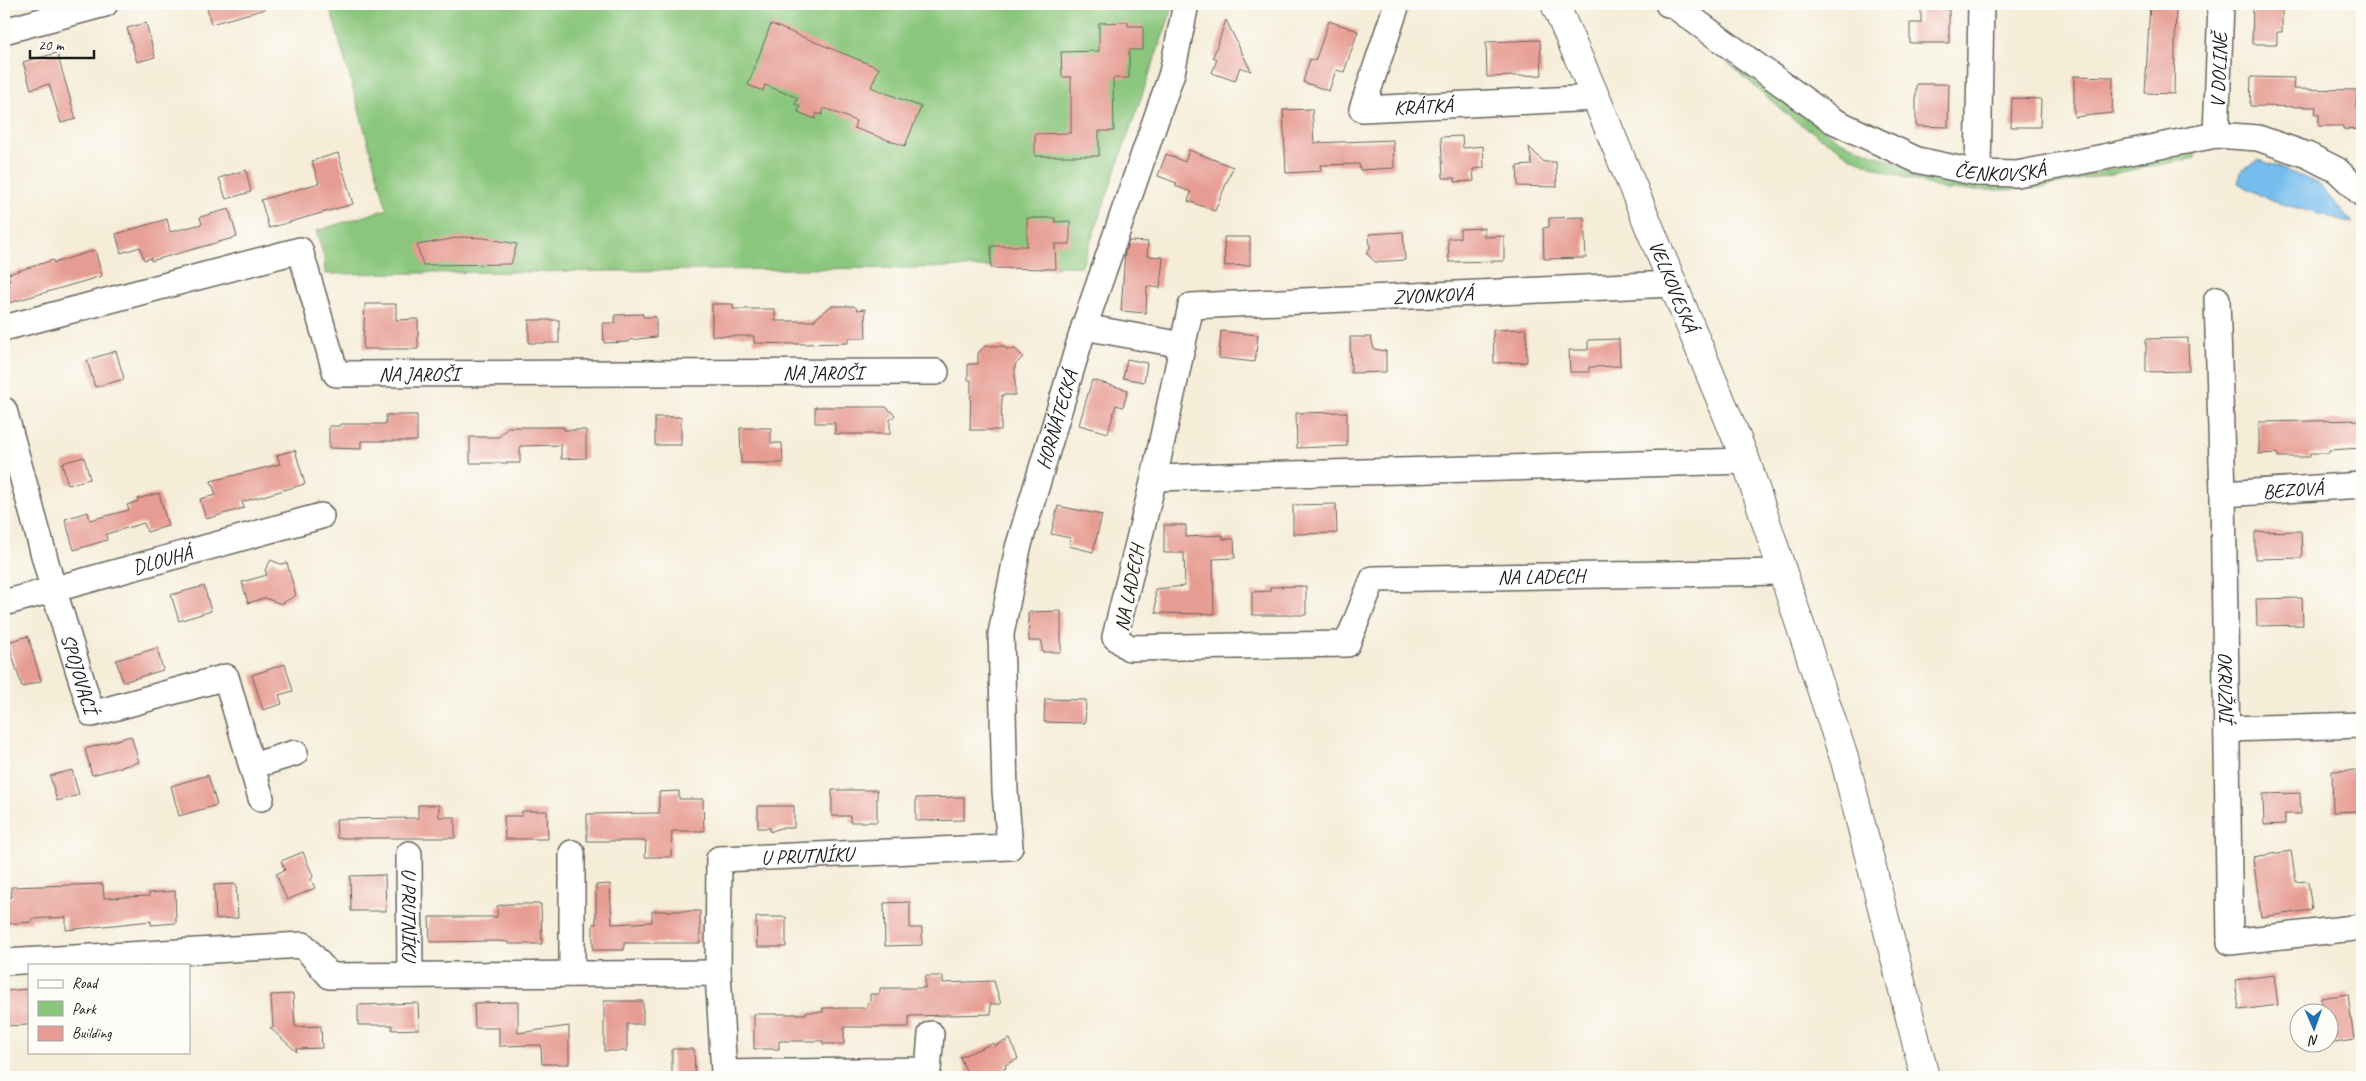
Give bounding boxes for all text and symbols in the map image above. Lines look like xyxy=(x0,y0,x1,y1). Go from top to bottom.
scale bar xyxy=(30,28,94,60)
street label: V DOLINĚ xyxy=(2205,29,2233,108)
text: 20 m xyxy=(38,36,65,55)
street label: KRÁTKÁ xyxy=(1393,93,1456,120)
street label: ČENKOVSKÁ xyxy=(1953,156,2051,187)
street label: VELKOVESKÁ xyxy=(1643,237,1704,338)
street label: ZVONKOVÁ xyxy=(1392,281,1476,310)
street label: NA JAROŠI xyxy=(783,360,868,386)
street label: NA JAROŠI xyxy=(379,362,464,387)
street label: HORŇÁTECKÁ xyxy=(1030,365,1084,472)
street label: BEZOVÁ xyxy=(2262,475,2327,504)
street label: DLOUHÁ xyxy=(130,539,198,580)
street label: NA LADECH xyxy=(1109,540,1151,633)
street label: NA LADECH xyxy=(1497,563,1588,590)
street label: SPOJOVACÍ xyxy=(55,631,104,721)
street label: OKRUŽNÍ xyxy=(2212,652,2239,727)
street label: U PRUTNÍKU xyxy=(760,841,857,870)
street label: U PRUTNÍKU xyxy=(396,868,422,964)
legend xyxy=(28,964,190,1054)
text: Road xyxy=(72,974,99,993)
text: Park xyxy=(72,1000,97,1019)
north arrow xyxy=(2288,1004,2338,1054)
text: Building xyxy=(72,1024,112,1043)
text: N xyxy=(2307,1032,2319,1049)

